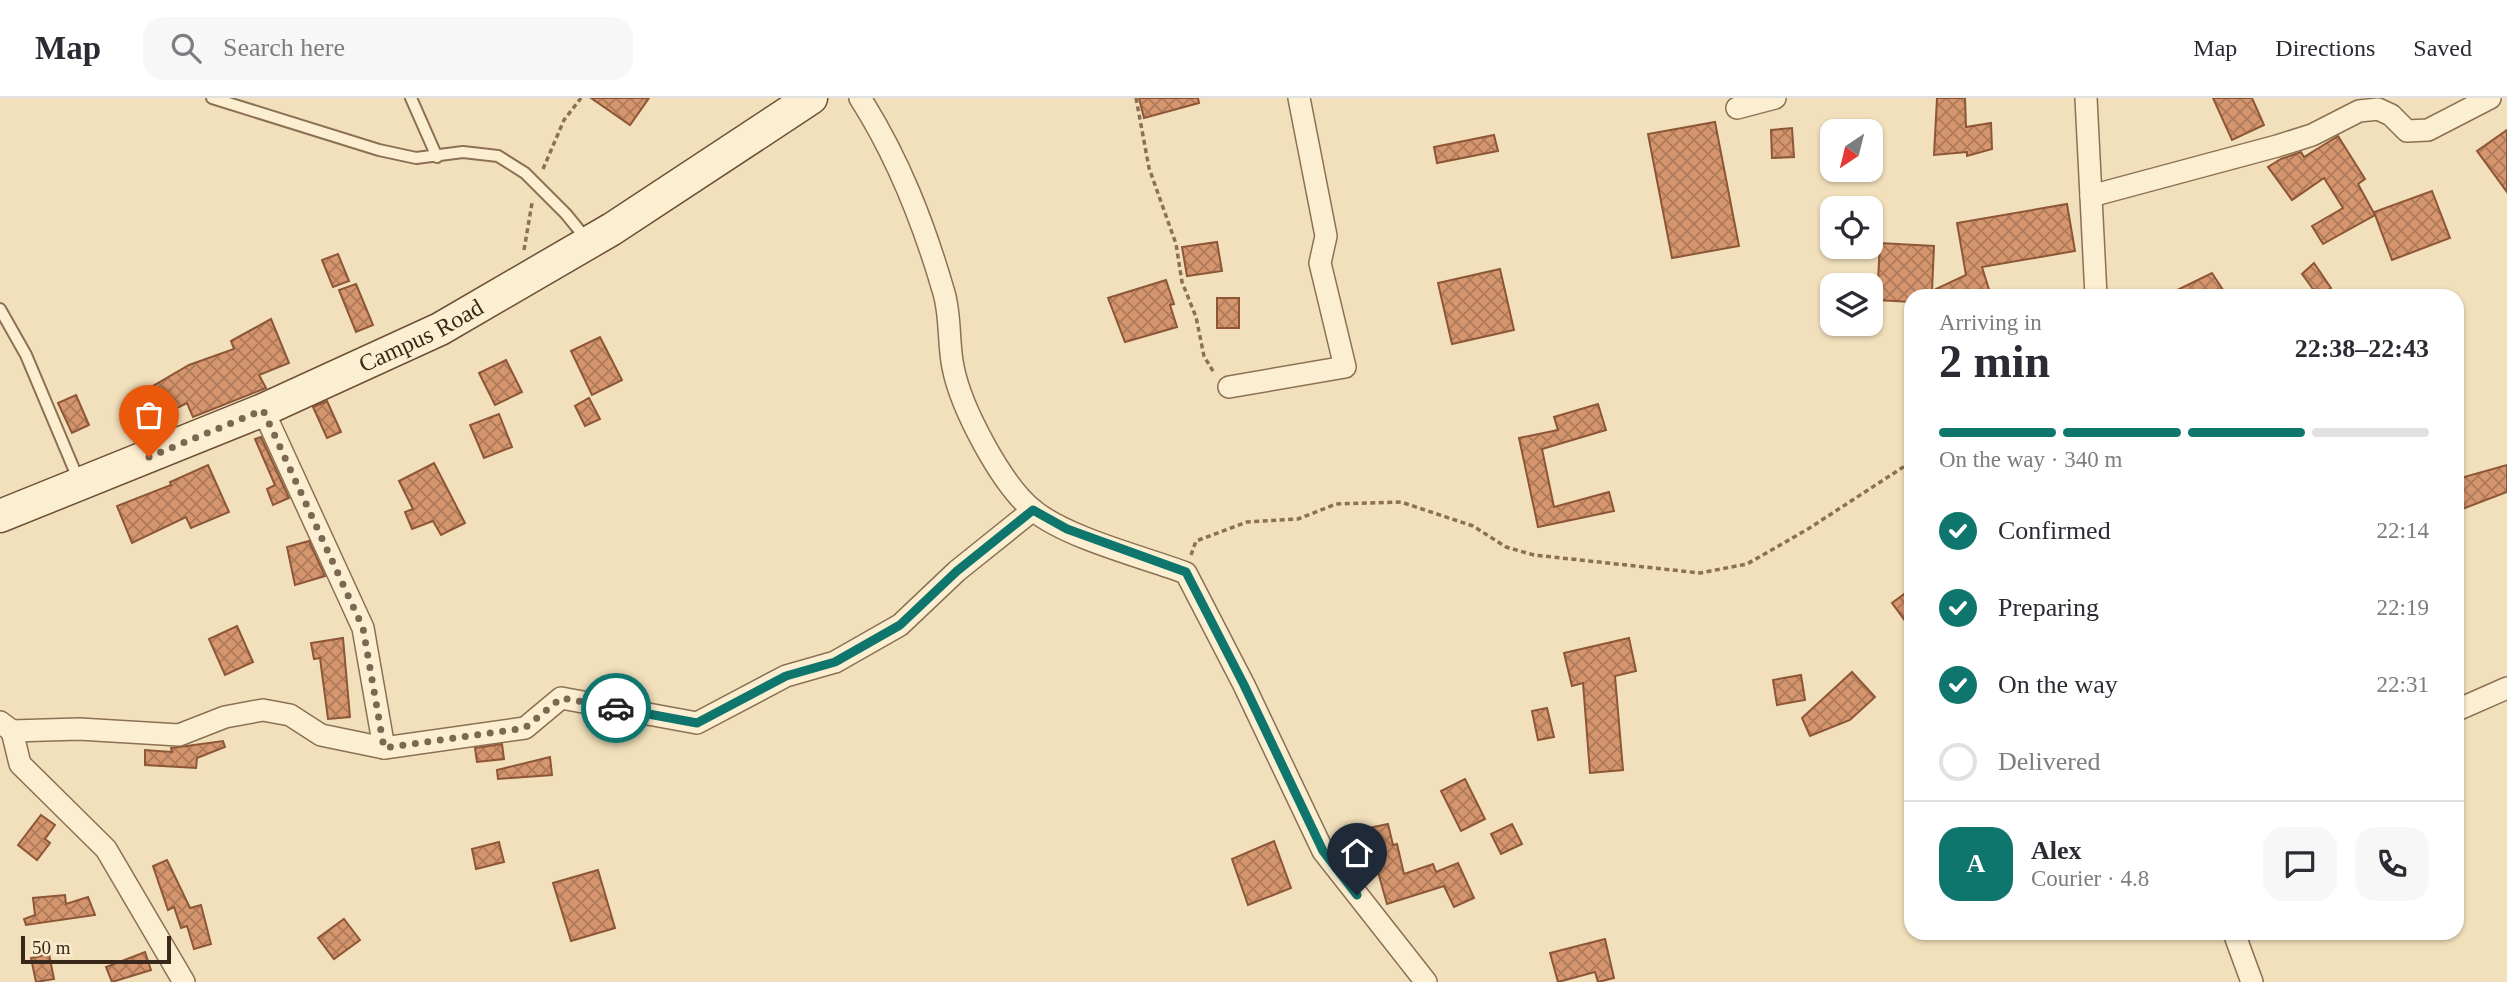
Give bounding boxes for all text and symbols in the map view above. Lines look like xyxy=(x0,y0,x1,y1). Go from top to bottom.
search box xyxy=(143,17,633,80)
icon: search xyxy=(167,29,205,67)
text: Map xyxy=(35,30,101,66)
text: Search here xyxy=(223,33,345,62)
text: Map xyxy=(2193,35,2237,61)
text: Directions xyxy=(2275,35,2375,61)
text: Saved xyxy=(2413,35,2472,61)
north arrow xyxy=(1820,119,1883,182)
map controls xyxy=(1820,119,1883,336)
button: locate xyxy=(1820,196,1883,259)
button: layers xyxy=(1820,273,1883,336)
street label: Campus Road xyxy=(355,294,488,377)
text: Arriving in xyxy=(1939,310,2042,335)
text: 22:38–22:43 xyxy=(2295,334,2429,363)
text: 2 min xyxy=(1939,336,2050,387)
pin xyxy=(119,385,179,457)
icon: bag xyxy=(130,396,168,434)
text: On the way · 340 m xyxy=(1939,447,2122,472)
icon: check xyxy=(1939,512,1977,550)
text: Confirmed xyxy=(1998,516,2111,545)
text: 22:14 xyxy=(2377,518,2429,543)
icon: check xyxy=(1939,589,1977,627)
text: Preparing xyxy=(1998,593,2099,622)
text: 22:19 xyxy=(2377,595,2429,620)
icon: check xyxy=(1939,666,1977,704)
text: On the way xyxy=(1998,670,2118,699)
text: 22:31 xyxy=(2377,672,2429,697)
courier xyxy=(581,673,651,743)
icon: car xyxy=(597,689,635,727)
text: Delivered xyxy=(1998,747,2101,776)
pin xyxy=(1327,823,1387,895)
button: chat xyxy=(2263,827,2337,901)
button: phone xyxy=(2355,827,2429,901)
icon: home xyxy=(1338,834,1376,872)
text: Alex xyxy=(2031,836,2082,865)
text: A xyxy=(1967,849,1985,878)
text: Courier · 4.8 xyxy=(2031,866,2149,891)
scale bar xyxy=(21,933,172,965)
text: 50 m xyxy=(32,937,71,958)

